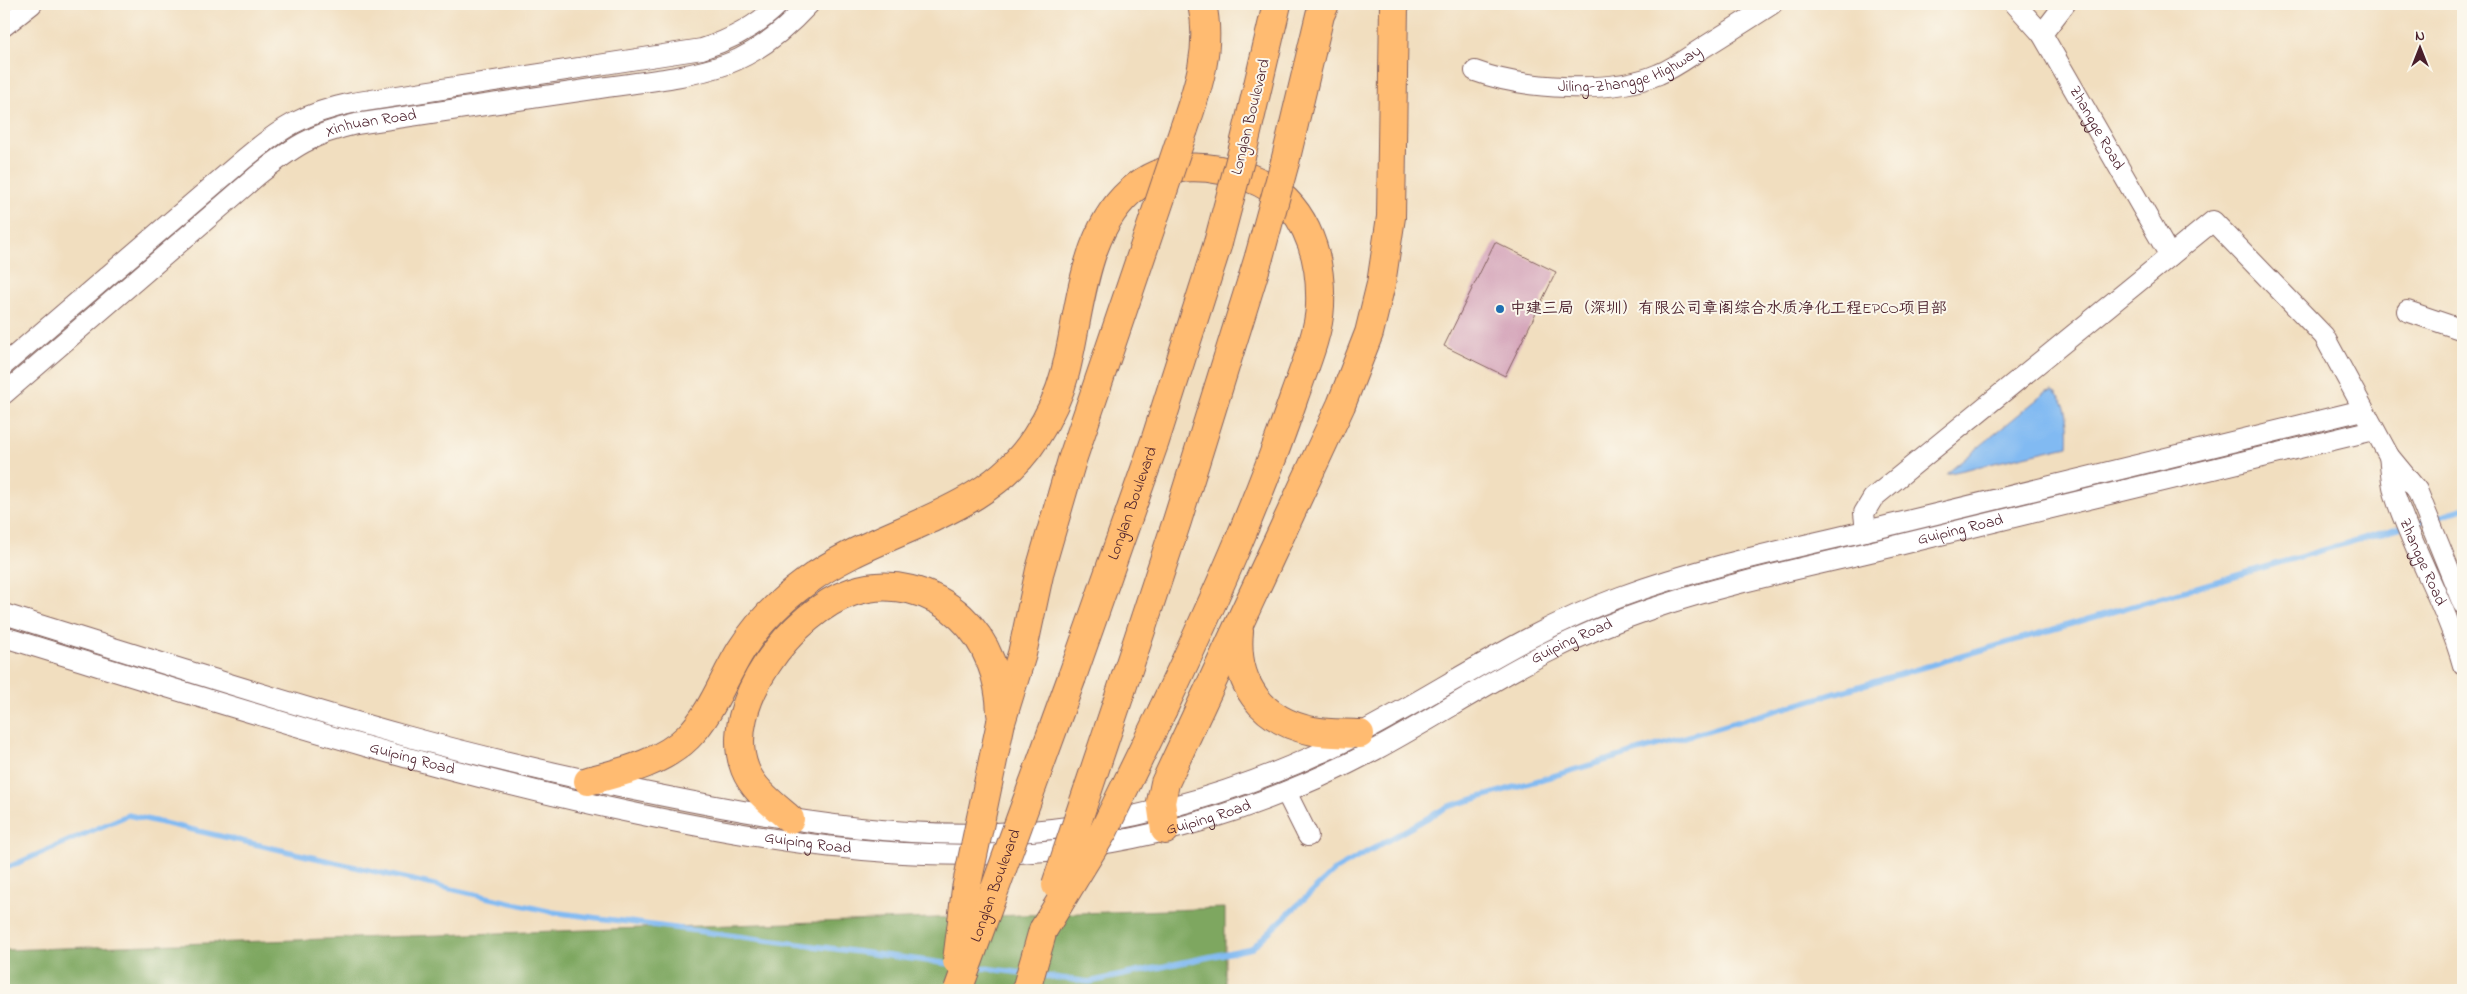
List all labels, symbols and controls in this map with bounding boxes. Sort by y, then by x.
north arrow [2394,22,2444,72]
text: N [2415,26,2425,47]
street label: Jiling-Zhangge Highway [1557,39,1707,99]
street label: Longlan Boulevard [1225,56,1277,178]
street label: Zhangge Road [2062,82,2130,175]
street label: Xinhuan Road [322,103,418,144]
place label: 中建三局（深圳）有限公司章阁综合水质净化工程EPCO项目部 [1510,297,1947,321]
marker: 中建三局（深圳）有限公司章阁综合水质净化工程EPCO项目部 [1494,303,1506,315]
street label: Longlan Boulevard [1102,443,1164,563]
street label: Guiping Road [1915,508,2006,552]
street label: Zhangge Road [2393,515,2452,610]
street label: Guiping Road [1527,612,1616,671]
street label: Guiping Road [367,736,457,782]
street label: Guiping Road [1164,794,1254,842]
street label: Guiping Road [763,826,853,861]
street label: Longlan Boulevard [964,826,1028,946]

